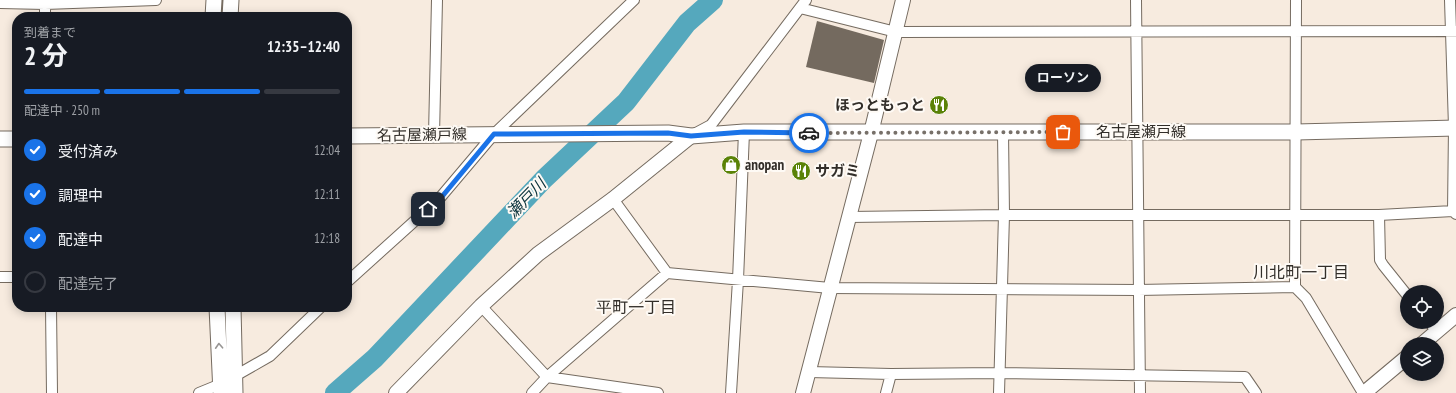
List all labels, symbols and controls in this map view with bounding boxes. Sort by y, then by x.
text: 到着まで [24,24,76,41]
text: 12:35–12:40 [267,37,340,56]
text: 2 分 [24,39,68,72]
callout: ローソン [1025,64,1101,92]
text: ローソン [1037,69,1089,86]
restaurant icon: ほっともっと [928,94,950,116]
place label: ほっともっと [835,95,925,114]
text: 配達中 · 250 m [24,102,100,119]
courier [789,113,829,153]
pin [1046,115,1080,149]
icon: bag [1052,121,1074,143]
icon: car [798,122,820,144]
street label: 名古屋瀬戸線 [1096,122,1186,141]
street label: 名古屋瀬戸線 [377,124,467,145]
icon: check [24,139,46,161]
text: 受付済み [58,142,118,161]
text: 12:04 [314,142,340,159]
shop icon: anopan [720,154,742,176]
place label: anopan [745,155,785,174]
restaurant icon: サガミ [790,160,812,182]
place label: サガミ [815,161,860,180]
water label: 瀬戸川 [502,172,551,222]
icon: check [24,183,46,205]
text: 調理中 [58,186,103,205]
text: 12:11 [314,186,340,203]
pin [411,192,445,226]
icon: home [417,198,439,220]
icon: check [24,227,46,249]
text: 配達中 [58,230,103,249]
text: 12:18 [314,230,340,247]
district label: 川北町一丁目 [1253,262,1349,282]
text: 配達完了 [58,274,118,293]
map controls [1400,285,1444,381]
button: locate [1400,285,1444,329]
district label: 平町一丁目 [596,297,676,317]
button: layers [1400,337,1444,381]
one-way arrow [215,343,223,349]

